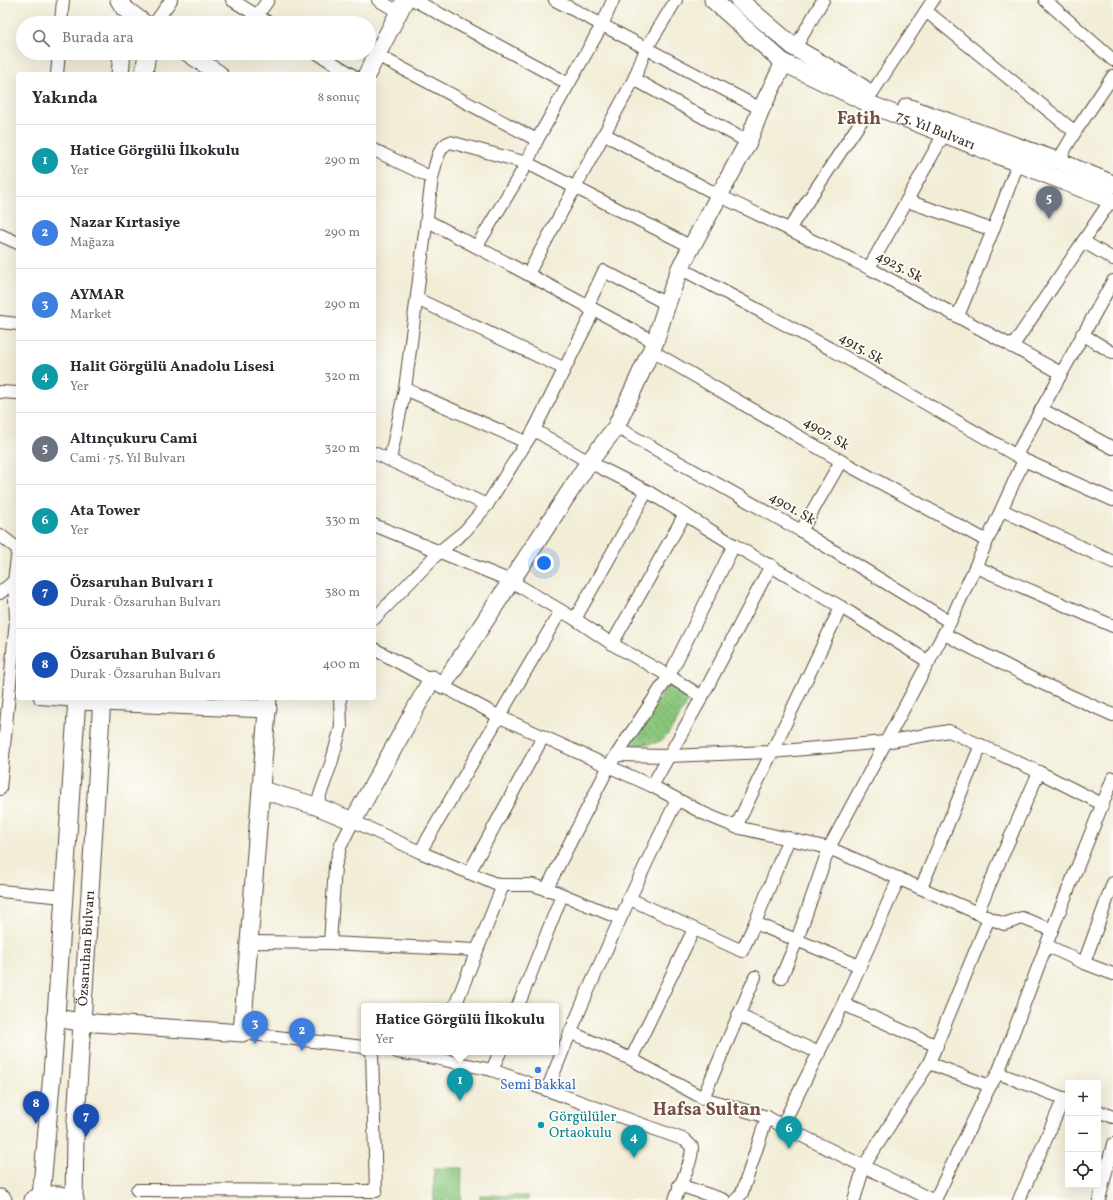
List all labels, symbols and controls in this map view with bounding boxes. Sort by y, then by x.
search box [16,16,376,60]
icon: search [30,27,52,49]
text: Burada ara [62,28,134,49]
text: Yakında [32,87,98,110]
text: 8 sonuç [317,89,360,107]
street label: 75. Yıl Bulvarı [893,106,978,155]
district label: Fatih [837,107,881,132]
text: Hatice Görgülü İlkokulu [70,141,240,162]
text: 1 [42,152,48,170]
text: 290 m [324,152,360,170]
text: Yer [70,162,89,180]
pin: 5 [1036,186,1062,219]
text: Nazar Kırtasiye [70,213,180,234]
text: 2 [42,224,48,242]
text: 290 m [324,224,360,242]
text: Mağaza [70,234,115,252]
street label: 4925. Sk [872,247,926,288]
text: AYMAR [70,285,125,306]
text: 3 [42,296,48,314]
text: 290 m [324,296,360,314]
text: Market [70,306,112,324]
street label: 4915. Sk [835,329,887,370]
text: Halit Görgülü Anadolu Lisesi [70,357,274,378]
text: 4 [41,368,49,386]
text: 320 m [325,368,360,386]
text: Yer [70,378,89,396]
street label: 4907. Sk [799,413,853,455]
text: Altınçukuru Cami [70,429,198,450]
text: 5 [42,440,48,458]
text: 320 m [325,440,360,458]
text: Cami · 75. Yıl Bulvarı [70,450,186,468]
street label: 4901. Sk [765,488,819,530]
text: Ata Tower [70,501,140,522]
text: 6 [41,512,49,530]
text: 330 m [325,512,360,530]
text: Yer [70,522,89,540]
your location [534,553,554,573]
text: Özsaruhan Bulvarı 1 [70,573,213,594]
text: 7 [42,584,48,602]
text: 380 m [325,584,360,602]
text: Durak · Özsaruhan Bulvarı [70,594,221,612]
text: Özsaruhan Bulvarı 6 [70,645,215,666]
text: 8 [41,656,49,674]
text: 400 m [323,656,360,674]
text: Durak · Özsaruhan Bulvarı [70,666,221,684]
street label: Özsaruhan Bulvarı [74,890,100,1007]
popup [361,1003,559,1055]
text: Hatice Görgülü İlkokulu [375,1010,545,1031]
pin: 3 [242,1011,268,1044]
pin: 2 [289,1018,315,1051]
text: Yer [375,1031,394,1049]
marker: Semi Bakkal [533,1065,543,1075]
pin: 1 [447,1068,473,1101]
place label: Semi Bakkal [500,1076,576,1095]
map controls [1065,1080,1101,1188]
button: + [1065,1080,1101,1116]
pin: 8 [23,1091,49,1124]
district label: Hafsa Sultan [653,1098,761,1123]
pin: 7 [73,1104,99,1137]
place label: Görgülüler Ortaokulu [549,1108,617,1143]
pin: 6 [776,1116,802,1149]
button: − [1065,1116,1101,1152]
marker: Görgülüler Ortaokulu [536,1120,546,1130]
pin: 4 [621,1125,647,1158]
button: locate [1065,1152,1101,1188]

